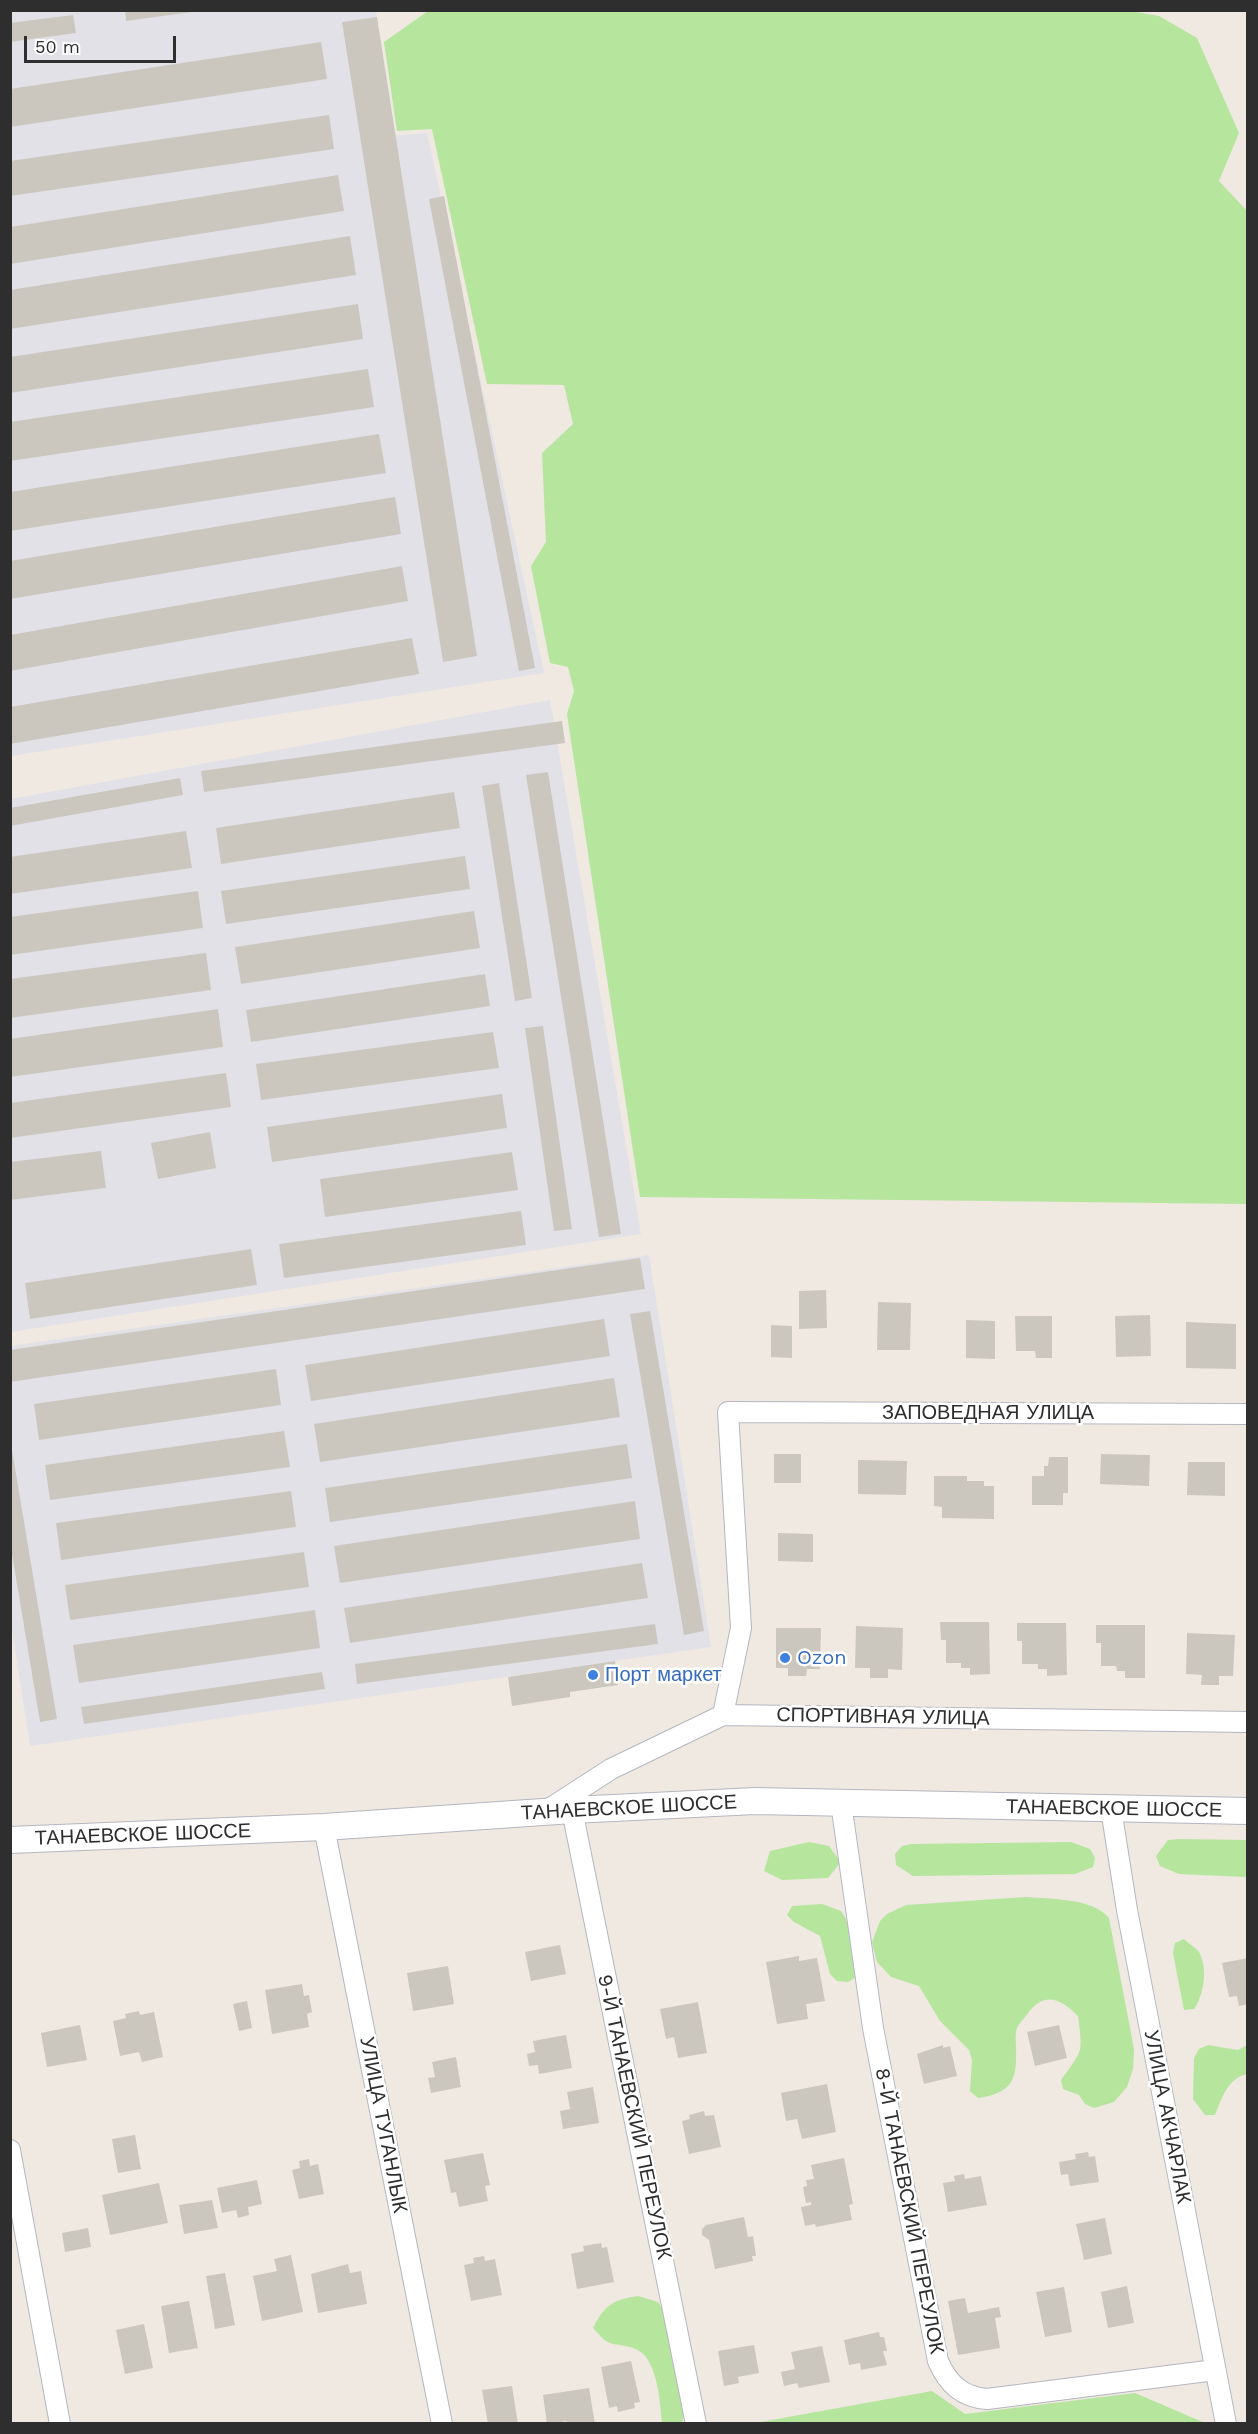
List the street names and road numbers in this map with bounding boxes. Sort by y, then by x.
street label: ЗАПОВЕДНАЯ УЛИЦА [882,1401,1094,1425]
street label: СПОРТИВНАЯ УЛИЦА [776,1703,990,1731]
street label: ТАНАЕВСКОЕ ШОССЕ [520,1790,738,1826]
street label: ТАНАЕВСКОЕ ШОССЕ [1006,1795,1222,1823]
street label: ТАНАЕВСКОЕ ШОССЕ [34,1819,252,1851]
street label: 9-Й ТАНАЕВСКИЙ ПЕРЕУЛОК [592,1972,676,2262]
street label: УЛИЦА АКЧАРЛАК [1138,2028,1196,2206]
street label: УЛИЦА ТУГАНЛЫК [354,2035,412,2215]
street label: 8-Й ТАНАЕВСКИЙ ПЕРЕУЛОК [869,2066,949,2356]

